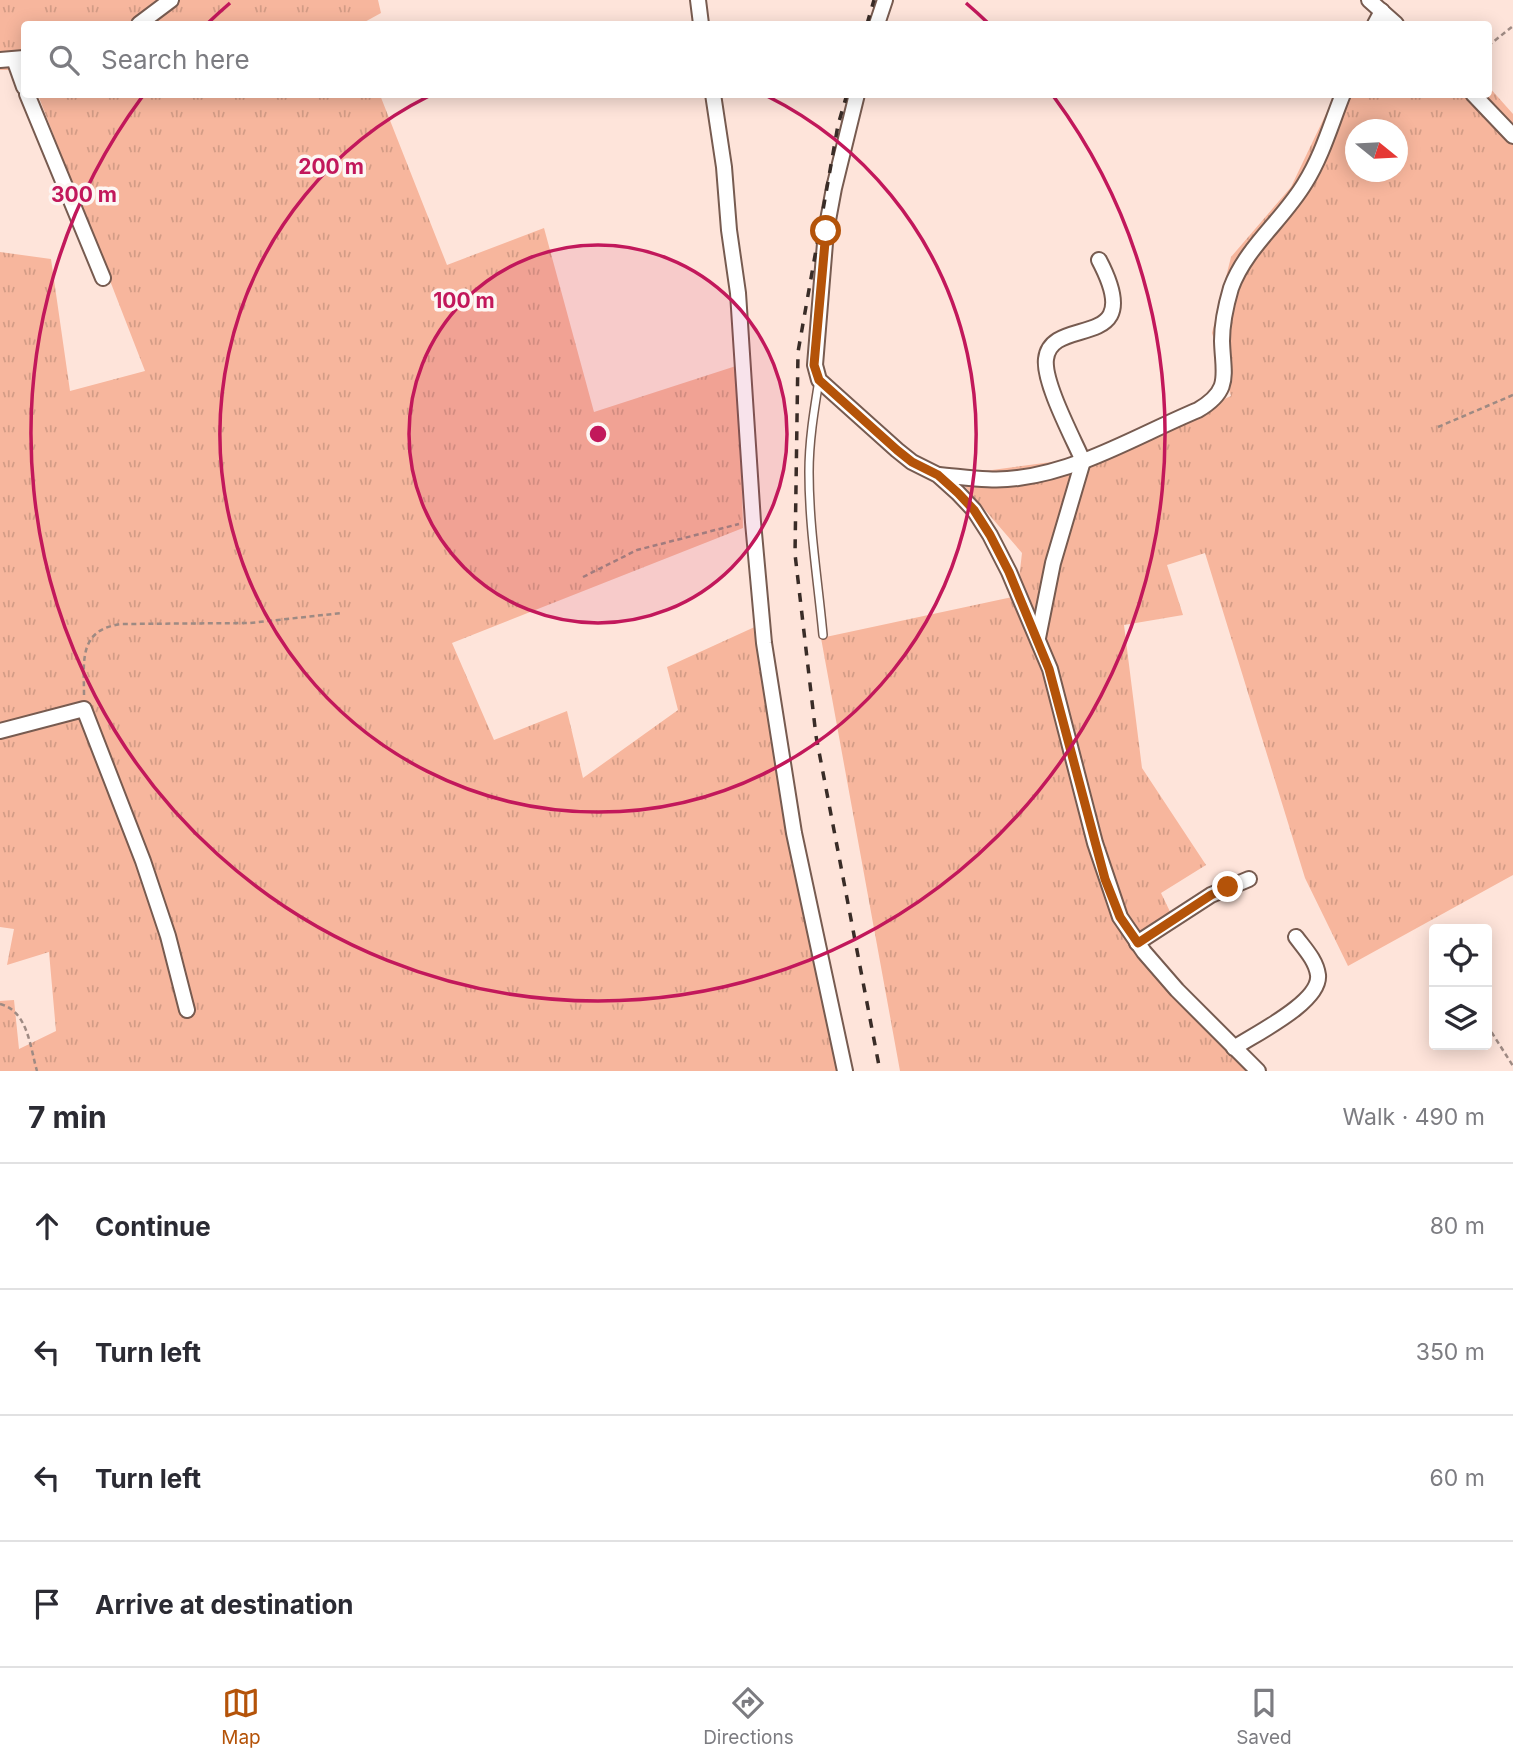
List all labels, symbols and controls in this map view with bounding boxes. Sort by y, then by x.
search box [21,21,1492,98]
icon: search [45,41,83,79]
text: Search here [101,44,250,75]
north arrow [1345,119,1408,182]
text: 200 m [298,154,364,179]
text: 300 m [51,182,117,207]
route start [810,215,841,246]
text: 100 m [433,288,495,313]
centre of rings [586,422,610,446]
route end [1212,871,1243,902]
map controls [1429,924,1492,1050]
button: locate [1429,924,1492,987]
button: layers [1429,987,1492,1050]
text: 7 min [28,1099,107,1135]
text: Walk · 490 m [1343,1103,1485,1131]
icon: ahead [28,1207,66,1245]
text: Continue [95,1211,211,1242]
text: 80 m [1430,1212,1485,1240]
icon: left [28,1333,66,1371]
text: Turn left [95,1337,201,1368]
text: 350 m [1416,1338,1485,1366]
icon: left [28,1459,66,1497]
text: Turn left [95,1463,201,1494]
text: 60 m [1430,1464,1485,1492]
icon: arrive [28,1585,66,1623]
text: Arrive at destination [95,1589,354,1620]
tab: Map [221,1684,261,1749]
tab: Directions [703,1684,794,1749]
tab: Saved [1236,1684,1292,1749]

